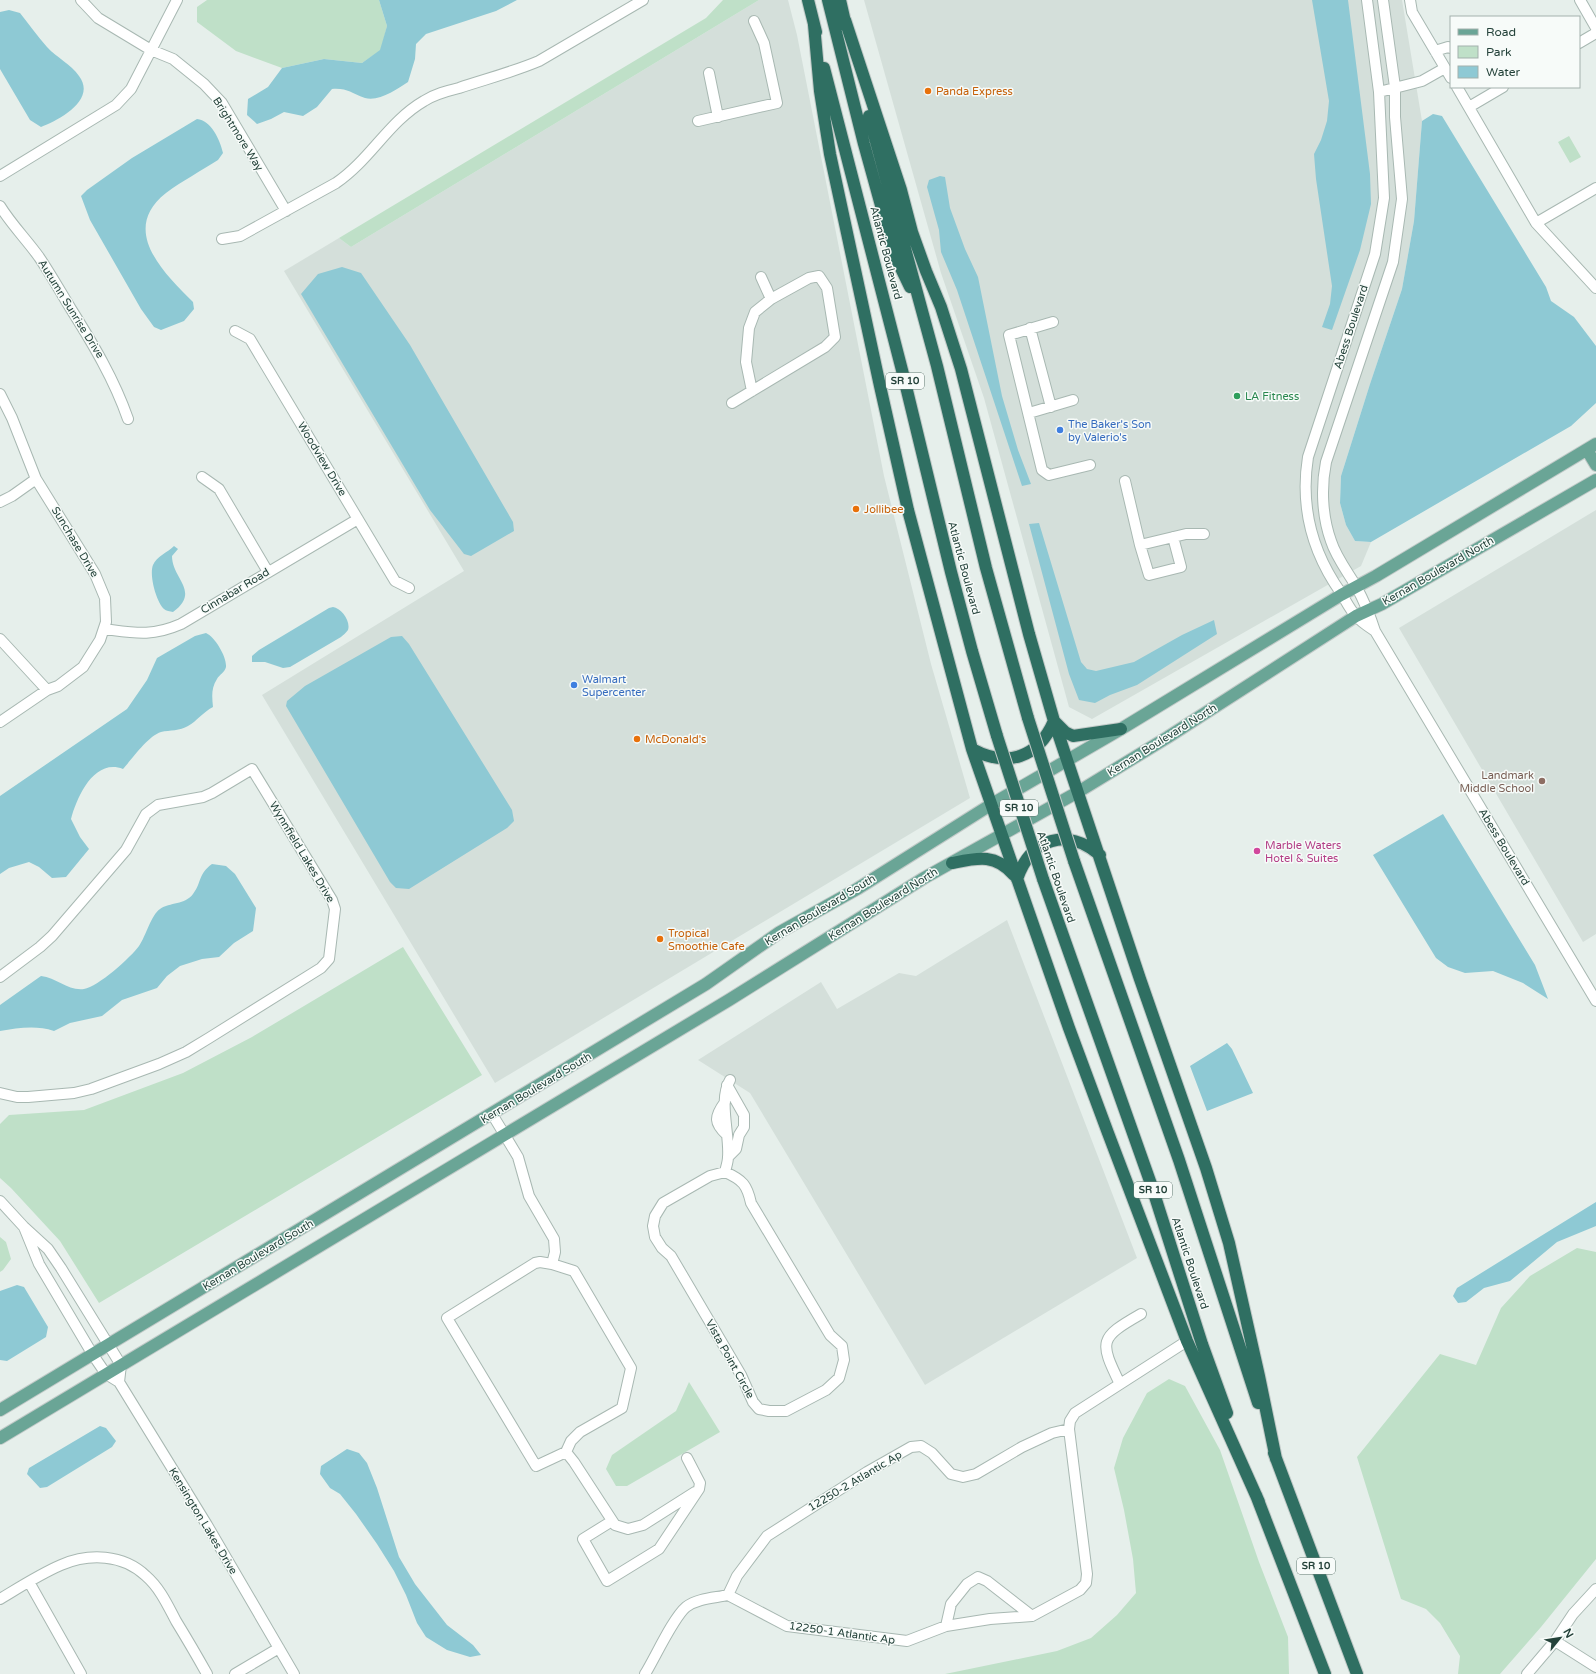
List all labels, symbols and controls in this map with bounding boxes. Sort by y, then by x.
legend [1450,16,1580,88]
text: Road [1486,25,1516,39]
text: Park [1486,45,1512,59]
text: Water [1486,65,1521,79]
place label: Panda Express [936,85,1013,98]
marker: Panda Express [923,86,933,96]
street label: Brightmore Way [210,95,266,173]
street label: Atlantic Boulevard [867,205,905,301]
street label: Autumn Sunrise Drive [35,257,107,361]
street label: Abess Boulevard [1331,283,1371,371]
road number: SR 10 [886,373,924,389]
place label: LA Fitness [1245,390,1299,403]
marker: LA Fitness [1232,391,1242,401]
place label: The Baker's Son by Valerio's [1068,418,1151,444]
street label: Woodview Drive [295,419,349,499]
marker: The Baker's Son by Valerio's [1055,425,1065,435]
place label: Jollibee [864,503,903,516]
street label: Sunchase Drive [49,504,101,580]
marker: Jollibee [851,504,861,514]
street label: Atlantic Boulevard [945,520,983,616]
street label: Kernan Boulevard North [1380,534,1496,608]
street label: Cinnabar Road [198,565,272,617]
place label: Walmart Supercenter [582,673,647,699]
marker: Walmart Supercenter [569,680,579,690]
street label: Kernan Boulevard North [1105,701,1219,779]
place label: McDonald's [645,733,706,746]
marker: McDonald's [632,734,642,744]
place label: Landmark Middle School [1460,769,1534,795]
marker: Landmark Middle School [1537,776,1547,786]
street label: Wynnfield Lakes Drive [267,799,337,905]
road number: SR 10 [1000,800,1038,816]
street label: Abess Boulevard [1476,806,1532,888]
street label: Atlantic Boulevard [1034,829,1078,925]
place label: Marble Waters Hotel & Suites [1265,839,1341,865]
marker: Marble Waters Hotel & Suites [1252,846,1262,856]
street label: Kernan Boulevard North [826,865,940,943]
street label: Kernan Boulevard South [762,872,878,948]
place label: Tropical Smoothie Cafe [668,927,745,953]
marker: Tropical Smoothie Cafe [655,934,665,944]
street label: Kernan Boulevard South [478,1050,594,1126]
road number: SR 10 [1134,1182,1172,1198]
street label: Atlantic Boulevard [1169,1215,1211,1311]
street label: Kernan Boulevard South [200,1217,316,1293]
street label: Vista Point Circle [703,1317,757,1401]
street label: 12250-2 Atlantic Ap [806,1448,904,1514]
street label: Kensington Lakes Drive [166,1465,240,1577]
road number: SR 10 [1297,1558,1335,1574]
north arrow [1540,1618,1580,1658]
street label: 12250-1 Atlantic Ap [788,1619,896,1647]
text: N [1560,1626,1576,1640]

